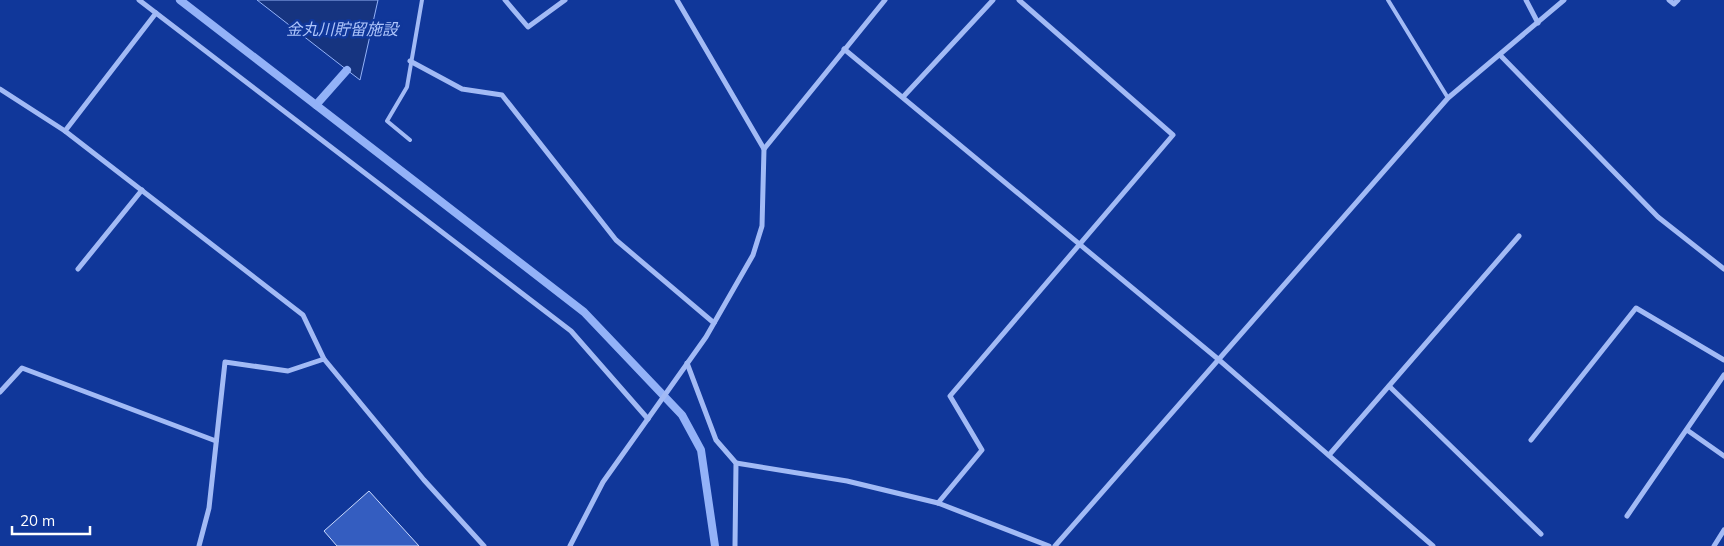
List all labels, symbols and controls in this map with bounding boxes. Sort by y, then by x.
water label: 金丸川貯留施設 [286,19,400,39]
scale bar [12,504,90,536]
text: 20 m [20,511,55,530]

